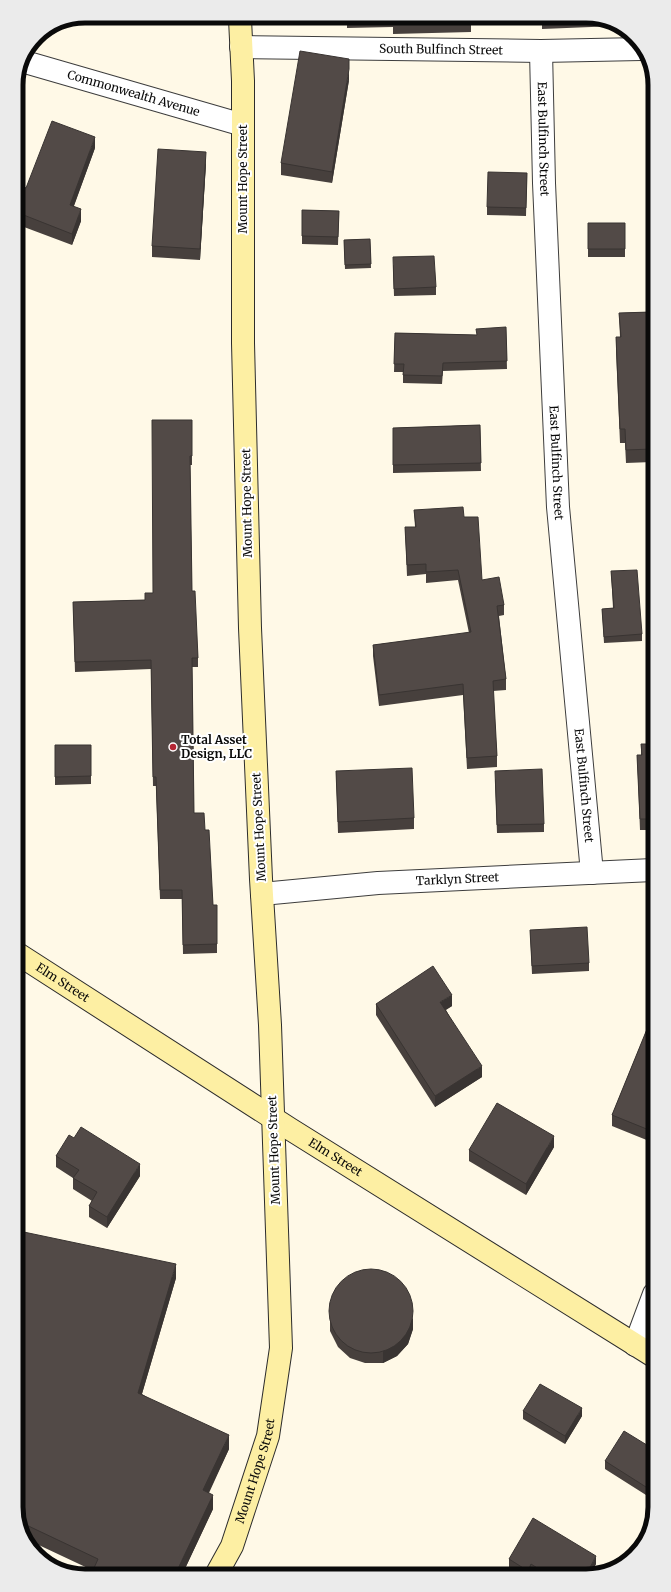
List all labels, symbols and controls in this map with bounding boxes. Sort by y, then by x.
street label: South Bulfinch Street [379,41,503,57]
street label: Commonwealth Avenue [66,67,202,119]
street label: East Bulfinch Street [535,81,553,197]
street label: Mount Hope Street [235,124,250,234]
street label: East Bulfinch Street [547,405,567,521]
street label: Mount Hope Street [238,448,255,558]
street label: East Bulfinch Street [572,728,597,844]
place label: Total Asset Design, LLC [181,732,252,761]
marker: Total Asset Design, LLC [168,742,178,752]
street label: Mount Hope Street [248,772,269,882]
street label: Tarklyn Street [416,869,500,888]
street label: Elm Street [33,960,93,1005]
street label: Mount Hope Street [264,1095,283,1205]
street label: Elm Street [306,1135,366,1180]
street label: Mount Hope Street [232,1417,278,1525]

